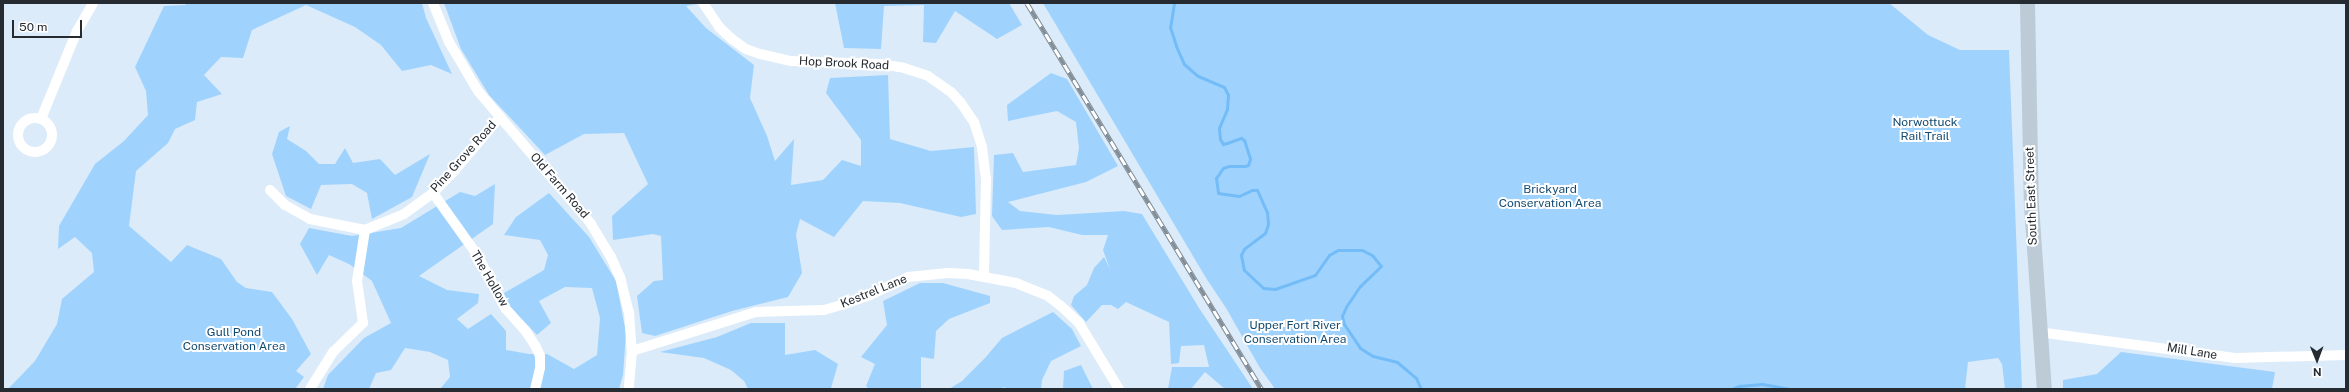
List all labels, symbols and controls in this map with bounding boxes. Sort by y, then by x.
scale bar [14,12,84,38]
text: 50 m [19,20,47,34]
street label: Hop Brook Road [799,54,889,74]
park label: Norwottuck Rail Trail [1892,116,1958,144]
street label: Pine Grove Road [428,118,500,196]
street label: South East Street [2023,146,2041,246]
street label: Old Farm Road [527,150,591,222]
park label: Brickyard Conservation Area [1499,183,1601,211]
street label: The Hollow [467,248,511,310]
street label: Kestrel Lane [839,272,909,312]
park label: Upper Fort River Conservation Area [1244,319,1346,347]
park label: Gull Pond Conservation Area [183,326,285,354]
north arrow [2297,340,2337,380]
street label: Mill Lane [2166,341,2218,363]
text: N [2313,366,2322,378]

